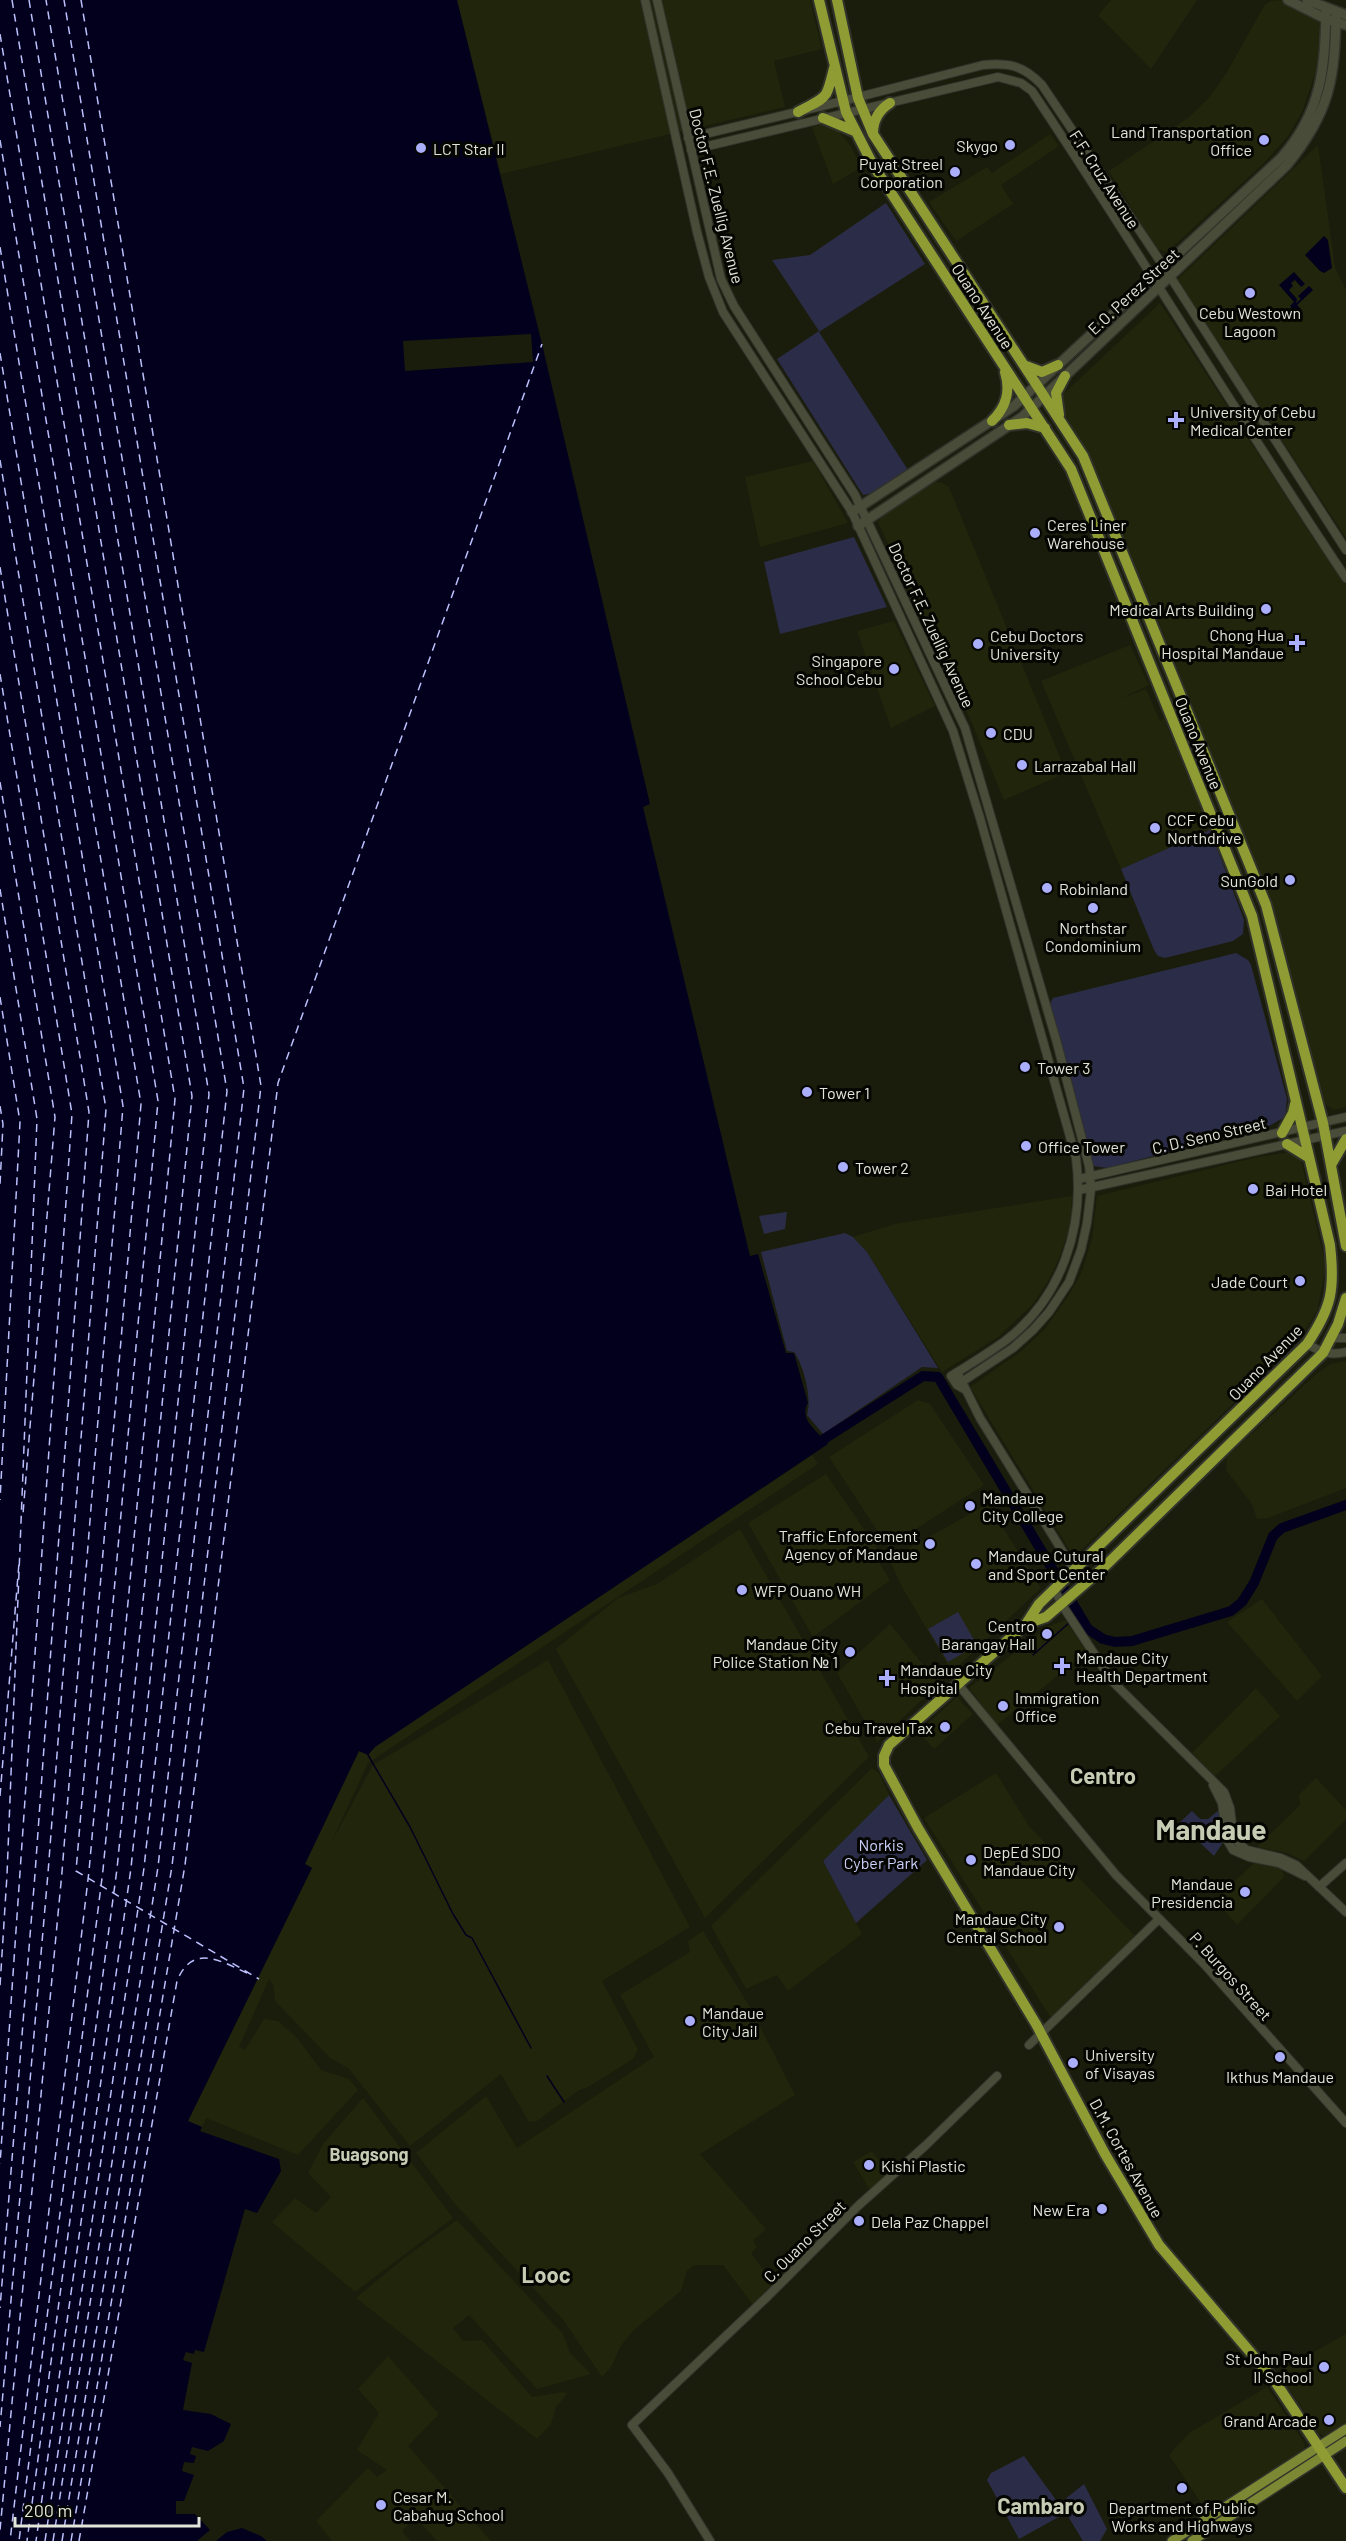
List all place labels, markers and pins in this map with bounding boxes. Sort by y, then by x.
place label: Land Transportation Office [1111,122,1252,159]
marker: Land Transportation Office [1257,133,1271,147]
place label: Skygo [956,136,998,155]
marker: Skygo [1003,138,1017,152]
place label: LCT Star II [433,139,505,158]
marker: LCT Star II [414,141,428,155]
place label: Puyat Streel Corporation [859,154,943,191]
marker: Puyat Streel Corporation [948,165,962,179]
marker: Cebu Westown Lagoon [1243,286,1257,300]
place label: Cebu Westown Lagoon [1199,303,1301,340]
place label: University of Cebu Medical Center [1190,402,1316,439]
marker: University of Cebu Medical Center [1167,411,1185,429]
place label: Ceres Liner Warehouse [1047,515,1126,552]
marker: Ceres Liner Warehouse [1028,526,1042,540]
place label: Medical Arts Building [1109,600,1254,619]
marker: Medical Arts Building [1259,602,1273,616]
place label: Chong Hua Hospital Mandaue [1161,625,1284,662]
place label: Cebu Doctors University [990,626,1083,663]
marker: Chong Hua Hospital Mandaue [1288,634,1306,652]
marker: Cebu Doctors University [971,637,985,651]
place label: Singapore School Cebu [796,651,882,688]
marker: Singapore School Cebu [887,662,901,676]
place label: CDU [1003,724,1033,743]
marker: CDU [984,726,998,740]
place label: Larrazabal Hall [1034,756,1136,775]
marker: Larrazabal Hall [1015,758,1029,772]
place label: CCF Cebu Northdrive [1167,810,1241,847]
marker: CCF Cebu Northdrive [1148,821,1162,835]
place label: SunGold [1221,871,1278,890]
marker: SunGold [1283,873,1297,887]
place label: Robinland [1059,879,1128,898]
marker: Robinland [1040,881,1054,895]
marker: Northstar Condominium [1086,901,1100,915]
place label: Northstar Condominium [1045,918,1141,955]
place label: Tower 3 [1037,1058,1090,1077]
marker: Tower 3 [1018,1060,1032,1074]
place label: Tower 1 [819,1083,870,1102]
marker: Tower 1 [800,1085,814,1099]
place label: Office Tower [1038,1137,1125,1156]
marker: Office Tower [1019,1139,1033,1153]
place label: Tower 2 [855,1158,909,1177]
marker: Tower 2 [836,1160,850,1174]
place label: Bai Hotel [1265,1180,1327,1199]
marker: Bai Hotel [1246,1182,1260,1196]
place label: Jade Court [1211,1272,1288,1291]
marker: Jade Court [1293,1274,1307,1288]
place label: Mandaue City College [982,1488,1064,1525]
marker: Mandaue City College [963,1499,977,1513]
place label: Traffic Enforcement Agency of Mandaue [779,1526,918,1563]
marker: Traffic Enforcement Agency of Mandaue [923,1537,937,1551]
place label: Mandaue Cutural and Sport Center [988,1546,1105,1583]
marker: Mandaue Cutural and Sport Center [969,1557,983,1571]
place label: WFP Ouano WH [754,1581,861,1600]
marker: WFP Ouano WH [735,1583,749,1597]
place label: Centro Barangay Hall [941,1616,1035,1653]
marker: Centro Barangay Hall [1040,1627,1054,1641]
place label: Mandaue City Police Station № 1 [713,1634,839,1671]
marker: Mandaue City Police Station № 1 [843,1645,857,1659]
place label: Mandaue City Health Department [1076,1648,1208,1685]
marker: Mandaue City Health Department [1053,1657,1071,1675]
place label: Mandaue City Hospital [900,1660,993,1697]
marker: Mandaue City Hospital [878,1669,896,1687]
place label: Immigration Office [1015,1688,1099,1725]
marker: Immigration Office [996,1699,1010,1713]
place label: Cebu Travel Tax [825,1718,933,1737]
marker: Cebu Travel Tax [938,1720,952,1734]
place label: DepEd SDO Mandaue City [983,1842,1076,1879]
marker: DepEd SDO Mandaue City [964,1853,978,1867]
place label: Mandaue Presidencia [1151,1874,1233,1911]
marker: Mandaue Presidencia [1238,1885,1252,1899]
place label: Mandaue City Central School [946,1909,1048,1946]
marker: Mandaue City Central School [1052,1920,1066,1934]
place label: Mandaue City Jail [702,2003,764,2040]
marker: Mandaue City Jail [683,2014,697,2028]
place label: University of Visayas [1085,2045,1155,2082]
marker: Ikthus Mandaue [1273,2050,1287,2064]
marker: University of Visayas [1066,2056,1080,2070]
place label: Ikthus Mandaue [1226,2067,1334,2086]
place label: Kishi Plastic [881,2156,966,2175]
marker: Kishi Plastic [862,2158,876,2172]
place label: New Era [1032,2200,1090,2219]
marker: New Era [1095,2202,1109,2216]
place label: Dela Paz Chappel [871,2212,989,2231]
marker: Dela Paz Chappel [852,2214,866,2228]
place label: St John Paul II School [1225,2349,1312,2386]
marker: St John Paul II School [1317,2360,1331,2374]
place label: Grand Arcade [1224,2411,1317,2430]
marker: Grand Arcade [1322,2413,1336,2427]
marker: Department of Public Works and Highways [1175,2481,1189,2495]
place label: Cesar M. Cabahug School [393,2487,504,2524]
marker: Cesar M. Cabahug School [374,2498,388,2512]
place label: Department of Public Works and Highways [1109,2498,1255,2535]

